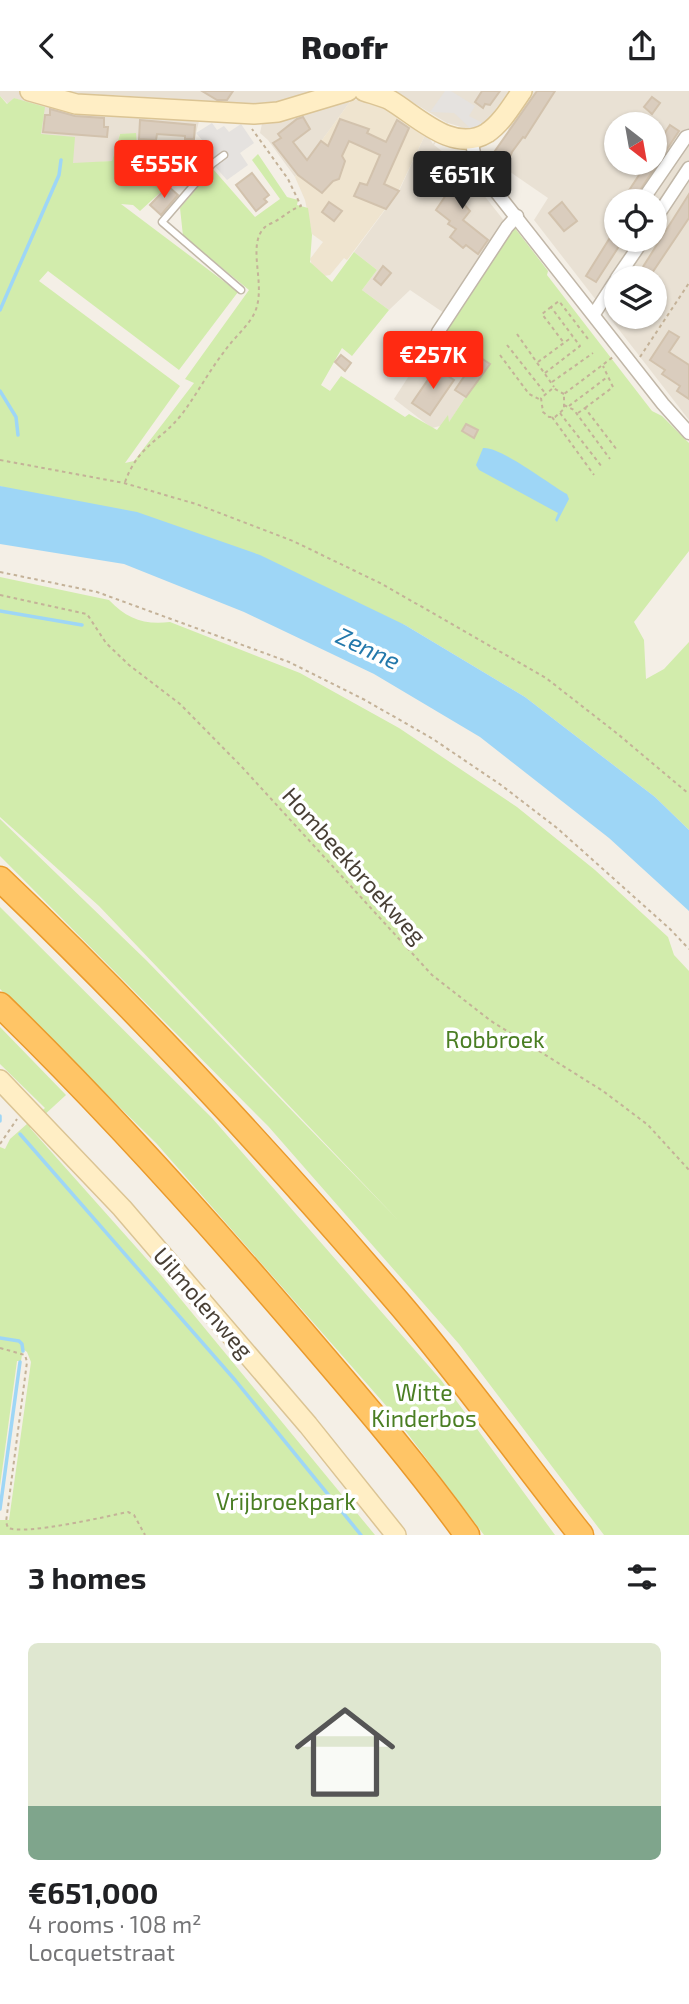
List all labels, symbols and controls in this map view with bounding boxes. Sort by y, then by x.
icon: back [28,27,66,65]
text: Roofr [301,27,388,65]
icon: share [623,27,661,65]
north arrow [604,112,667,175]
map controls [604,112,667,329]
pin: €555K [115,141,213,200]
text: €555K [130,149,198,177]
pin: €651K [413,151,511,211]
text: €651K [429,160,495,188]
button: locate [604,189,667,252]
button: layers [604,266,667,329]
pin: €257K [384,331,482,391]
text: €257K [399,340,467,368]
water label: Zenne [332,620,405,675]
street label: Hombeekbroekweg [277,781,433,950]
park label: Robbroek [445,1025,545,1053]
street label: Uilmolenweg [148,1241,260,1364]
park label: Witte Kinderbos [371,1378,477,1432]
park label: Vrijbroekpark [216,1487,356,1515]
icon: filters [623,1558,661,1596]
text: 3 homes [28,1559,147,1595]
icon: home [282,1689,408,1815]
text: €651,000 [28,1874,159,1910]
text: 4 rooms · 108 m² [28,1910,202,1938]
text: Locquetstraat [28,1938,175,1966]

